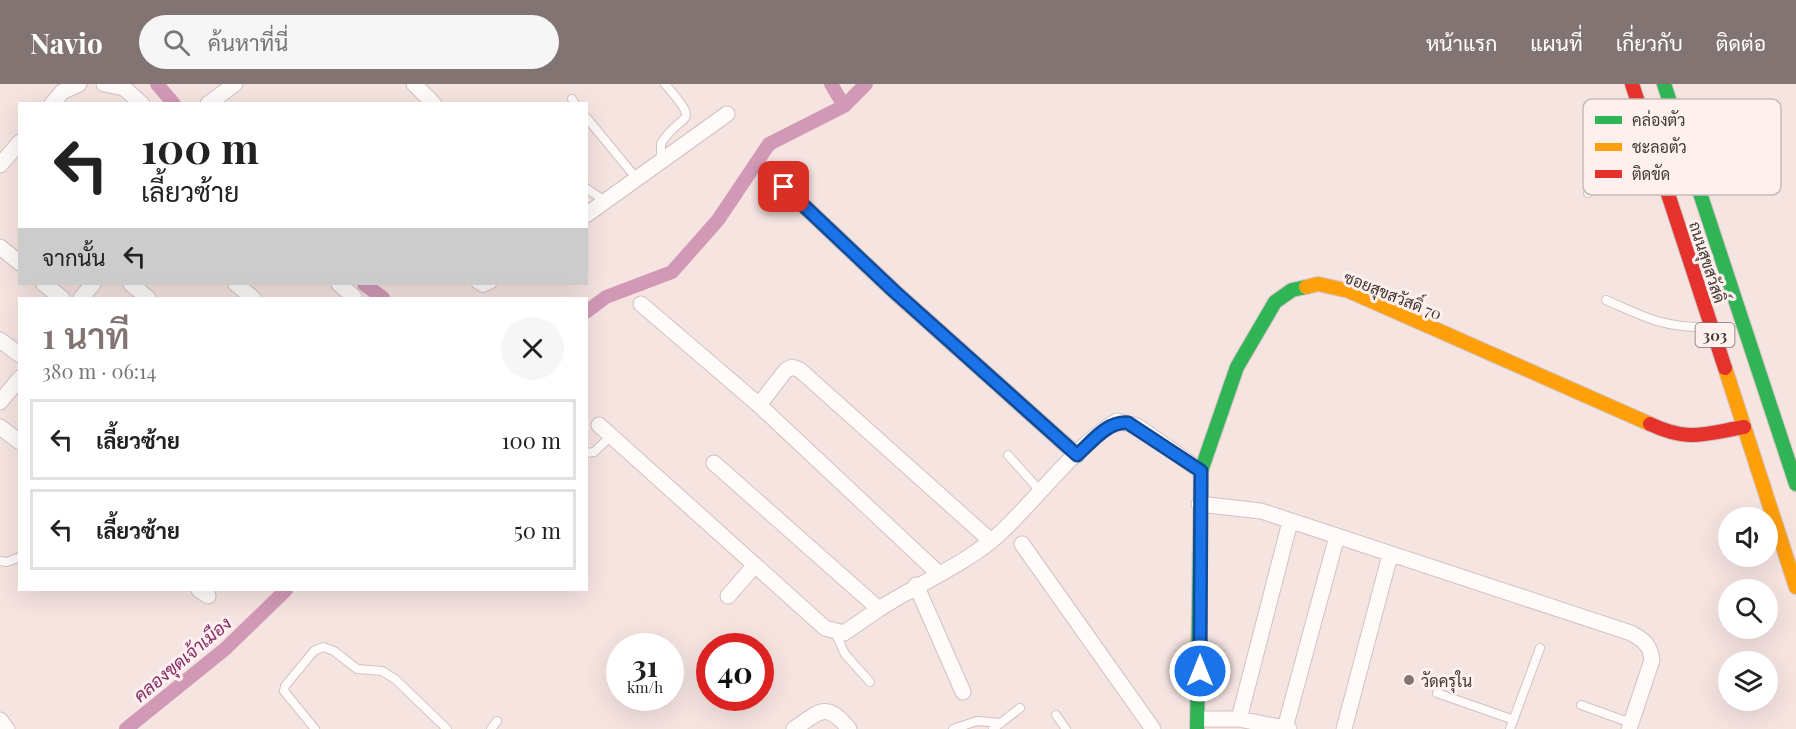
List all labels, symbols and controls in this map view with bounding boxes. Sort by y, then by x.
search box [139,15,559,69]
text: Navio [30,24,103,61]
icon: search [160,26,193,59]
text: ค้นหาที่นี่ [208,27,288,57]
text: หน้าแรก [1426,28,1497,56]
text: แผนที่ [1530,28,1583,56]
text: เกี่ยวกับ [1616,28,1683,56]
text: ติดต่อ [1716,28,1766,56]
legend [1583,99,1781,195]
text: คล่องตัว [1632,109,1686,130]
text: 100 m [141,119,259,175]
icon: left [42,126,120,204]
text: ชะลอตัว [1632,136,1687,157]
pin [758,161,809,212]
text: ติดขัด [1632,163,1670,184]
icon: arrive [767,170,800,203]
text: เลี้ยวซ้าย [141,173,239,209]
street label: ถนนสุขสวัสดิ์ [1683,217,1734,306]
icon: left [118,240,151,273]
text: จากนั้น [42,242,106,272]
street label: ซอยสุขสวัสดิ์ 70 [1340,263,1446,326]
text: 1 นาที [42,310,130,358]
button: close [501,317,564,380]
road number: 303 [1696,323,1734,347]
text: 380 m · 06:14 [42,357,156,384]
icon: left [45,423,78,456]
text: เลี้ยวซ้าย [96,425,180,455]
text: 100 m [501,425,561,455]
map controls [1718,507,1778,711]
button: sound [1718,507,1778,567]
icon: left [45,513,78,546]
text: เลี้ยวซ้าย [96,515,180,545]
text: 50 m [514,515,561,545]
button: search [1718,579,1778,639]
water label: คลองขุดเจ้าเมือง [128,611,237,708]
speed limit sign: 40 [696,633,774,711]
position arrow [1168,639,1232,703]
text: 31 [632,645,658,685]
button: layers [1718,651,1778,711]
place label: วัดครุใน [1421,670,1472,693]
marker: วัดครุใน [1402,673,1416,687]
text: km/h [627,677,663,697]

